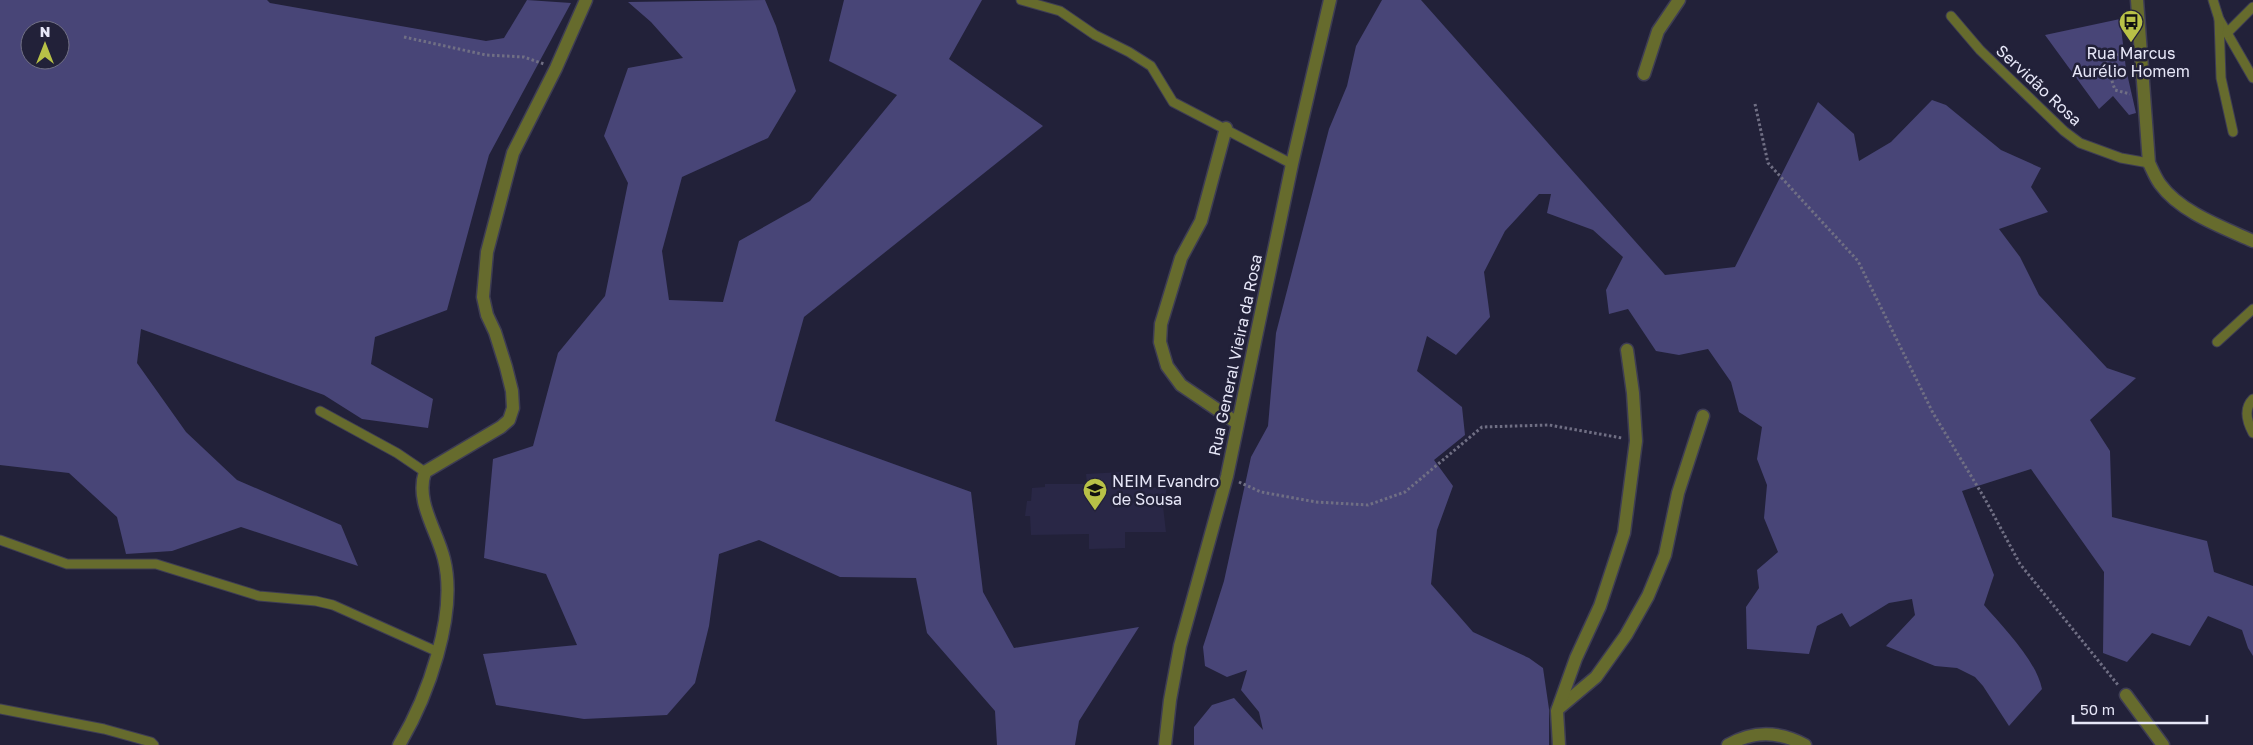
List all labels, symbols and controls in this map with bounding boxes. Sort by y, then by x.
bus stop icon: Rua Marcus Aurélio Homem [2118,9,2144,43]
north arrow [20,20,70,70]
text: N [40,23,50,40]
street label: Servidão Rosa [1992,40,2086,130]
place label: Rua Marcus Aurélio Homem [2072,43,2190,81]
street label: Rua General Vieira da Rosa [1204,252,1266,458]
place label: NEIM Evandro de Sousa [1112,471,1219,509]
school or university icon: NEIM Evandro de Sousa [1082,477,1108,511]
scale bar [2073,692,2207,724]
text: 50 m [2080,700,2115,718]

